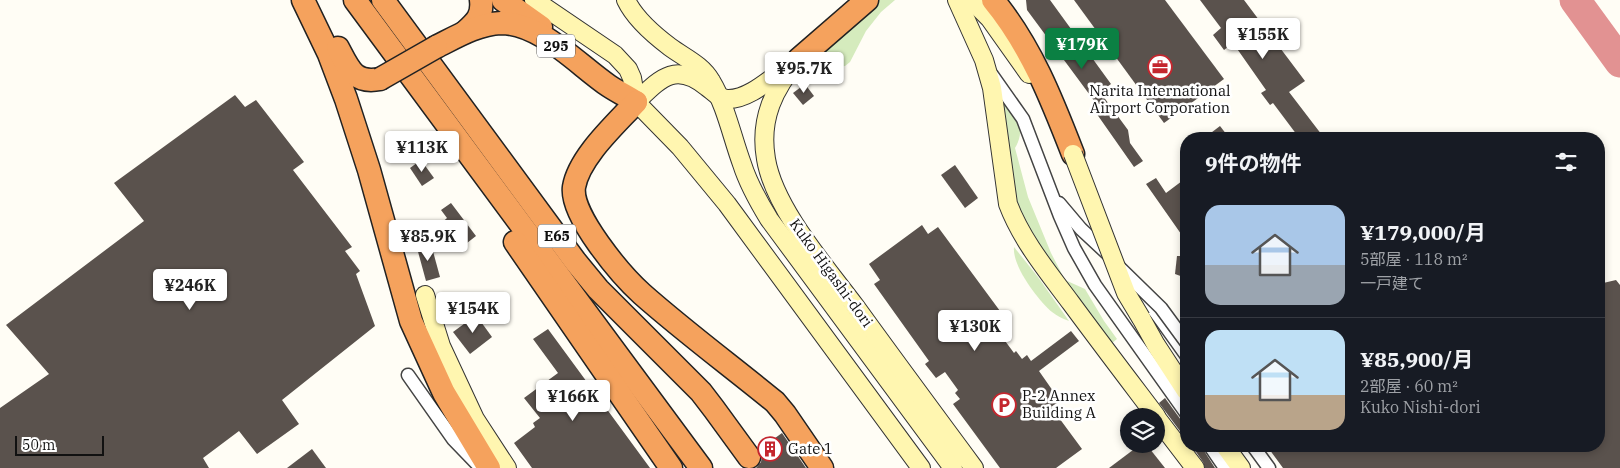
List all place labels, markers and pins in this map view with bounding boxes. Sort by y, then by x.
pin: ¥155K [1228,18,1298,60]
pin: ¥179K [1047,28,1117,70]
pin: ¥95.7K [763,52,845,94]
office icon: Narita International Airport Corporation [1147,54,1173,80]
place label: Narita International Airport Corporation [1089,81,1231,117]
pin: ¥113K [387,130,457,173]
pin: ¥85.9K [387,220,469,262]
pin: ¥246K [155,268,225,311]
pin: ¥154K [438,292,508,334]
pin: ¥130K [940,310,1010,352]
pin: ¥166K [538,380,608,422]
place label: P-2 Annex Building A [1022,386,1096,422]
parking icon: P-2 Annex Building A [991,392,1017,418]
building icon: Gate 1 [757,436,783,462]
place label: Gate 1 [788,439,833,458]

